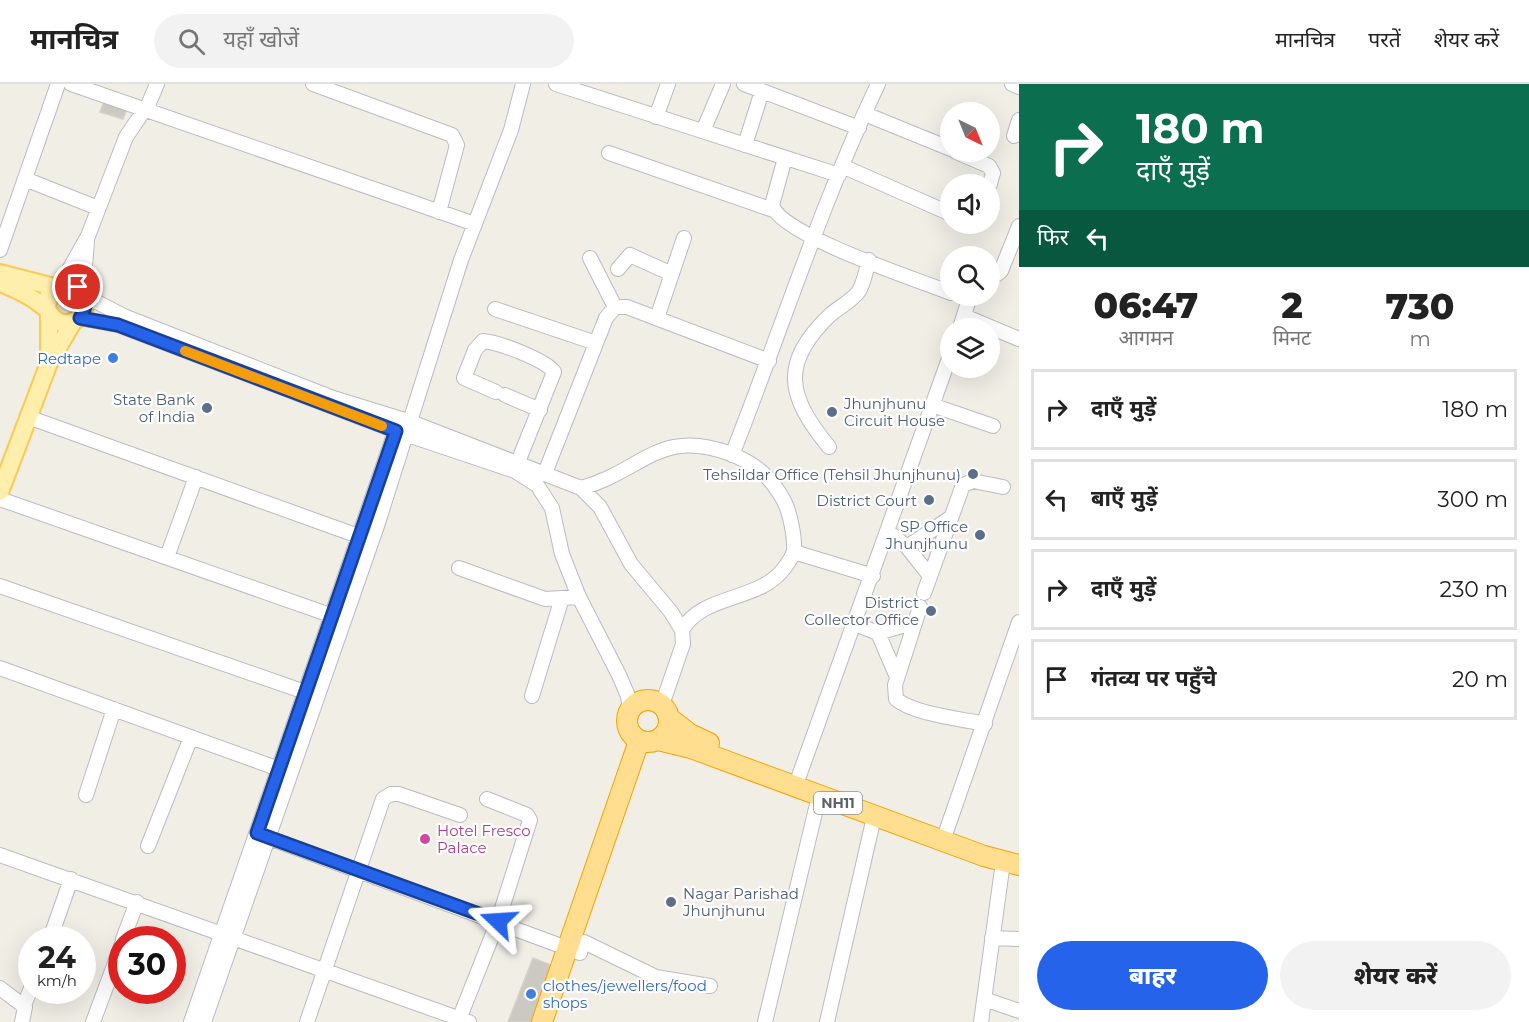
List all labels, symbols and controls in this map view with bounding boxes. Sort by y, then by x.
search box [154,14,574,68]
text: मानचित्र [30,22,118,56]
icon: search [175,25,208,58]
text: यहाँ खोजें [223,26,299,53]
text: मानचित्र [1275,27,1335,52]
text: परतें [1368,27,1401,52]
text: शेयर करें [1434,27,1499,52]
north arrow [940,102,1000,162]
map controls [940,102,1000,378]
text: 180 m [1136,102,1265,154]
icon: right [1037,108,1115,186]
text: दाएँ मुड़ें [1136,154,1210,187]
button: sound [940,174,1000,234]
icon: left [1081,222,1114,255]
text: फिर [1037,224,1069,251]
button: search [940,246,1000,306]
pin [52,261,103,312]
icon: arrive [61,270,94,303]
text: 06:47 [1093,283,1198,327]
text: 2 [1281,283,1303,327]
text: 730 [1386,284,1454,328]
button: layers [940,318,1000,378]
text: आगमन [1118,326,1173,350]
text: मिनट [1273,326,1311,350]
text: m [1409,327,1431,351]
place label: Redtape [37,349,101,368]
marker: Redtape [106,351,120,365]
place label: State Bank of India [113,390,195,426]
icon: right [1040,393,1073,426]
place label: Jhunjhunu Circuit House [843,394,945,430]
text: दाएँ मुड़ें [1091,395,1156,422]
text: 180 m [1442,396,1508,423]
marker: State Bank of India [200,401,214,415]
marker: Jhunjhunu Circuit House [825,405,839,419]
place label: Tehsildar Office (Tehsil Jhunjhunu) [703,465,961,484]
marker: Tehsildar Office (Tehsil Jhunjhunu) [966,467,980,481]
icon: left [1040,483,1073,516]
text: बाएँ मुड़ें [1091,485,1158,512]
text: 300 m [1437,486,1508,513]
place label: District Court [817,491,917,510]
marker: District Court [922,493,936,507]
place label: SP Office Jhunjhunu [885,517,968,553]
marker: SP Office Jhunjhunu [973,528,987,542]
icon: right [1040,573,1073,606]
text: दाएँ मुड़ें [1091,575,1156,602]
text: 230 m [1439,576,1508,603]
place label: District Collector Office [804,593,919,629]
marker: District Collector Office [924,604,938,618]
icon: arrive [1040,663,1073,696]
text: गंतव्य पर पहुँचे [1091,665,1217,692]
text: 20 m [1452,666,1508,693]
road number: NH11 [814,792,862,814]
place label: Hotel Fresco Palace [437,821,531,857]
marker: Hotel Fresco Palace [418,832,432,846]
place label: Nagar Parishad Jhunjhunu [682,884,799,920]
position arrow [466,889,530,953]
marker: Nagar Parishad Jhunjhunu [664,895,678,909]
speed limit sign: 30 [108,926,186,1004]
text: 24 [38,939,76,976]
button: बाहर [1037,941,1268,1010]
button: शेयर करें [1280,941,1511,1010]
text: km/h [37,971,77,990]
place label: clothes/jewellers/food shops [543,976,707,1012]
marker: clothes/jewellers/food shops [524,987,538,1001]

